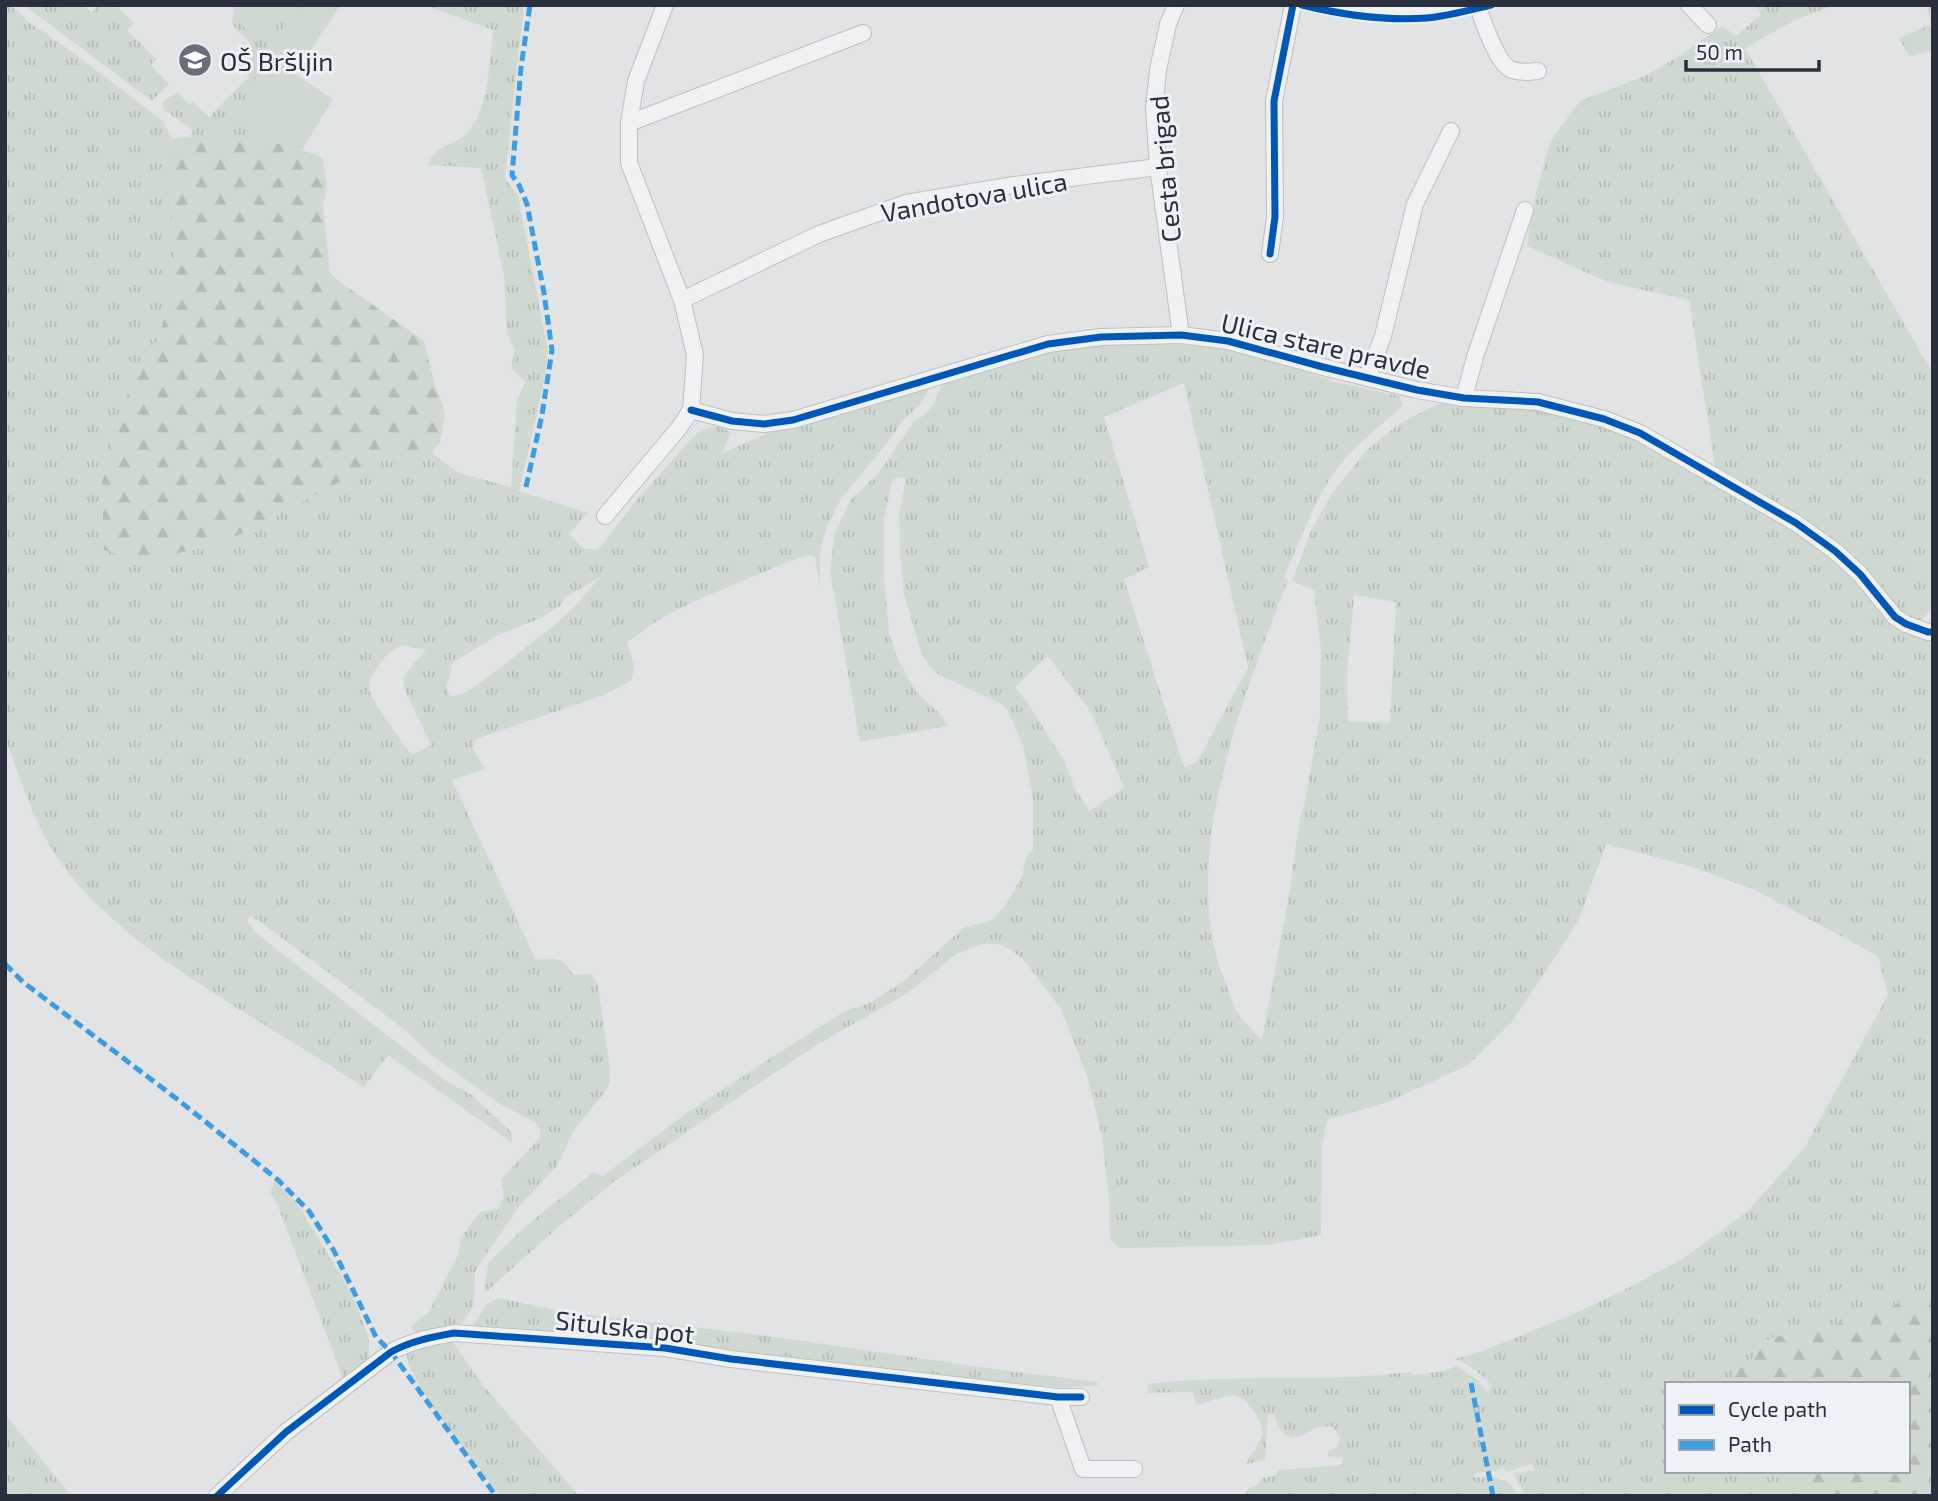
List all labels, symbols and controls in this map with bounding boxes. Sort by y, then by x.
scale bar [1686,28,1819,72]
text: 50 m [1696,39,1743,64]
school or university icon: OŠ Bršljin [176,41,214,79]
place label: OŠ Bršljin [220,45,333,76]
street label: Cesta brigad [1142,94,1186,244]
street label: Vandotova ulica [879,164,1069,228]
street label: Ulica stare pravde [1218,306,1434,384]
street label: Situlska pot [554,1303,696,1349]
legend [1665,1382,1910,1473]
text: Cycle path [1728,1396,1827,1421]
text: Path [1728,1431,1772,1456]

